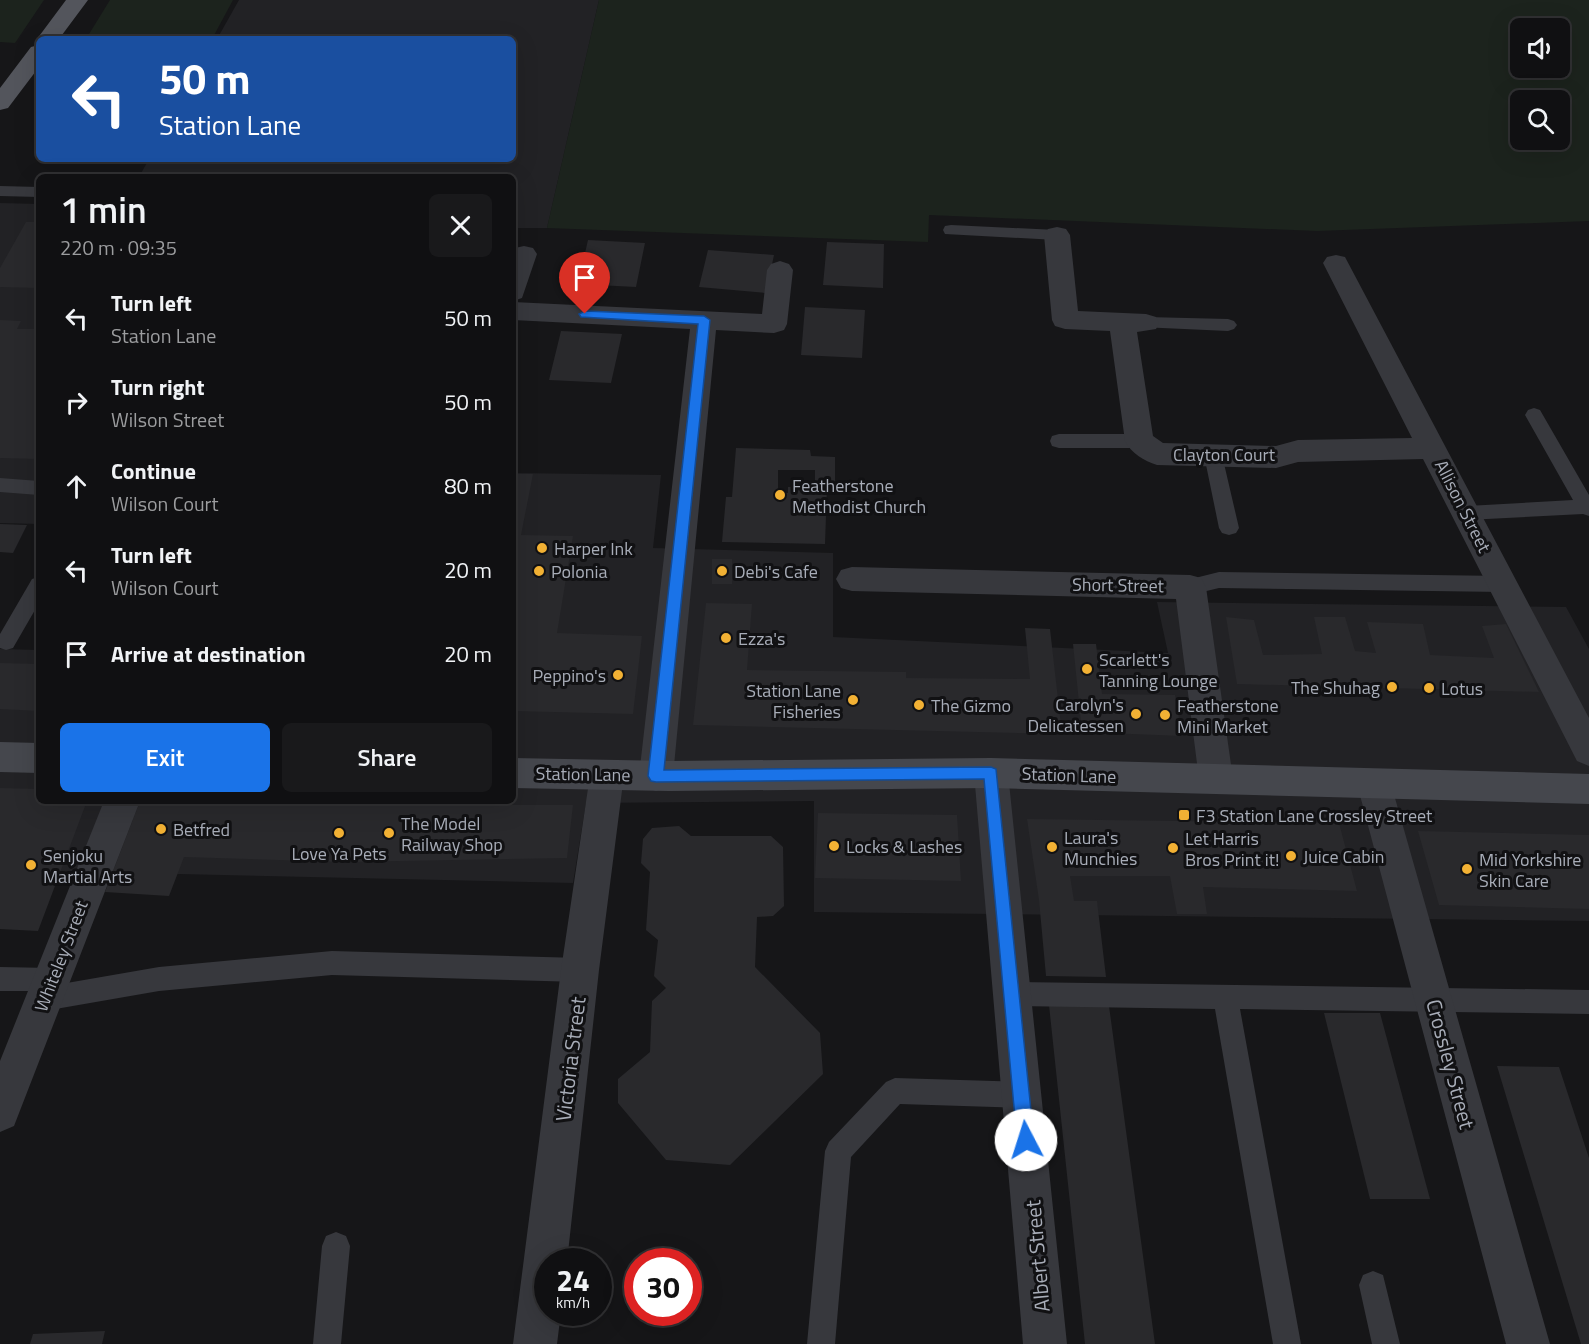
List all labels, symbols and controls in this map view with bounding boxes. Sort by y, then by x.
map controls [1510,18,1570,150]
button: sound [1510,18,1570,78]
text: 50 m [159,46,251,110]
icon: left [60,60,138,138]
button: search [1510,90,1570,150]
text: Station Lane [159,104,301,145]
text: 1 min [60,182,147,237]
button: close [429,194,492,257]
text: 220 m · 09:35 [60,232,177,263]
pin [559,252,610,314]
icon: arrive [568,261,601,294]
text: Turn left [111,286,192,320]
text: 50 m [444,301,492,335]
icon: left [60,302,93,335]
text: Station Lane [111,320,216,351]
text: Turn right [111,370,205,404]
text: 50 m [444,385,492,419]
icon: right [60,386,93,419]
text: Wilson Street [111,404,224,435]
street label: Clayton Court [1173,441,1276,468]
text: Continue [111,454,196,488]
street label: Allison Street [1428,455,1498,558]
text: 80 m [444,469,492,503]
icon: ahead [60,470,93,503]
place label: Featherstone Methodist Church [792,472,926,520]
text: Wilson Court [111,488,219,519]
marker: Featherstone Methodist Church [773,488,787,502]
place label: Harper Ink [554,535,633,562]
text: Turn left [111,538,192,572]
marker: Harper Ink [535,541,549,555]
text: 20 m [444,553,492,587]
icon: left [60,554,93,587]
place label: Polonia [551,558,607,585]
place label: Debi's Cafe [734,558,818,585]
marker: Polonia [532,564,546,578]
marker: Debi's Cafe [715,564,729,578]
street label: Short Street [1072,571,1165,599]
text: Wilson Court [111,572,219,603]
place label: Ezza's [738,625,785,652]
marker: Ezza's [719,631,733,645]
text: Arrive at destination [111,637,306,671]
text: 20 m [444,637,492,671]
icon: arrive [60,638,93,671]
place label: Scarlett's Tanning Lounge [1099,646,1218,694]
place label: Peppino's [532,662,606,689]
marker: Scarlett's Tanning Lounge [1080,662,1094,676]
marker: Peppino's [611,668,625,682]
place label: The Shuhag [1291,674,1380,701]
place label: Lotus [1441,675,1483,702]
place label: Station Lane Fisheries [746,677,841,725]
marker: The Shuhag [1385,680,1399,694]
marker: Lotus [1422,681,1436,695]
place label: Carolyn's Delicatessen [1027,691,1124,739]
place label: The Gizmo [931,692,1011,719]
place label: Featherstone Mini Market [1177,692,1279,740]
marker: Station Lane Fisheries [846,693,860,707]
marker: The Gizmo [912,698,926,712]
marker: Carolyn's Delicatessen [1129,707,1143,721]
marker: Featherstone Mini Market [1158,708,1172,722]
button: Exit [60,723,270,792]
button: Share [282,723,492,792]
street label: Station Lane [535,760,631,788]
street label: Station Lane [1021,760,1117,790]
place label: F3 Station Lane Crossley Street [1196,802,1433,829]
marker: F3 Station Lane Crossley Street [1177,808,1191,822]
place label: The Model Railway Shop [401,810,503,858]
place label: Betfred [173,816,230,843]
marker: Betfred [154,822,168,836]
place label: Laura's Munchies [1064,824,1137,872]
place label: Let Harris Bros Print it! [1185,825,1279,873]
marker: Love Ya Pets [332,826,346,840]
marker: The Model Railway Shop [382,826,396,840]
place label: Locks & Lashes [846,833,962,860]
marker: Locks & Lashes [827,839,841,853]
place label: Love Ya Pets [291,840,387,867]
marker: Laura's Munchies [1045,840,1059,854]
marker: Let Harris Bros Print it! [1166,841,1180,855]
place label: Senjoku Martial Arts [43,842,132,890]
place label: Juice Cabin [1303,843,1384,870]
place label: Mid Yorkshire Skin Care [1479,846,1581,894]
marker: Juice Cabin [1284,849,1298,863]
marker: Senjoku Martial Arts [24,858,38,872]
marker: Mid Yorkshire Skin Care [1460,862,1474,876]
street label: Whiteley Street [27,896,95,1016]
street label: Victoria Street [546,994,594,1123]
street label: Crossley Street [1418,996,1484,1133]
position arrow [994,1108,1058,1172]
street label: Albert Street [1016,1198,1058,1313]
speed limit sign: 30 [624,1248,702,1326]
text: 24 [556,1257,590,1303]
text: km/h [556,1291,590,1314]

